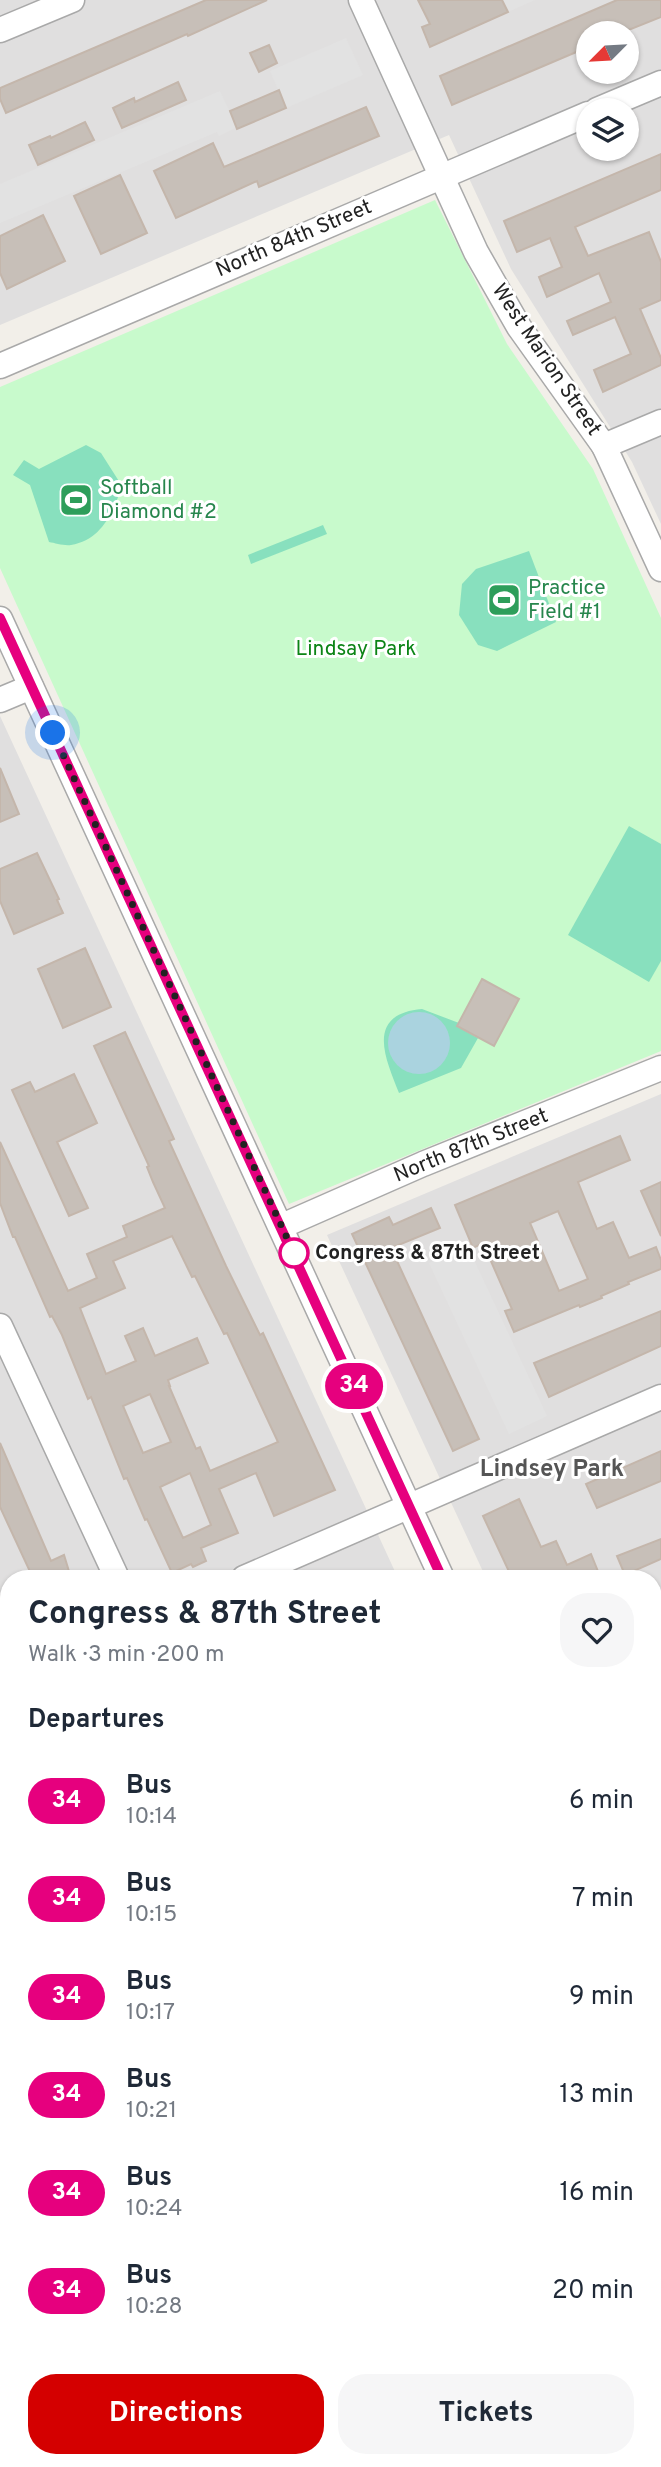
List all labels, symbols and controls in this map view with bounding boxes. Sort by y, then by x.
north arrow [576,21,639,84]
map controls [576,21,639,161]
button: layers [576,98,639,161]
street label: North 84th Street [212,194,376,284]
street label: West Marion Street [485,279,607,441]
place label: Softball Diamond #2 [100,475,217,526]
sports icon: Softball Diamond #2 [57,481,95,519]
place label: Practice Field #1 [528,575,605,626]
sports icon: Practice Field #1 [485,581,523,619]
park label: Lindsay Park [295,636,417,663]
your location [35,715,70,750]
street label: North 87th Street [390,1103,552,1189]
marker: Congress & 87th Street [279,1238,309,1268]
place label: Congress & 87th Street [315,1240,540,1267]
line badge: 34 [322,1363,386,1409]
text: 34 [339,1371,369,1401]
district label: Lindsey Park [480,1455,624,1485]
button: heart [560,1593,634,1667]
text: Congress & 87th Street [28,1594,381,1636]
text: Walk · 3 min · 200 m [28,1641,225,1670]
text: Departures [28,1704,165,1737]
text: Bus [126,1770,172,1803]
text: 6 min [569,1785,634,1818]
text: 34 [52,1786,81,1816]
text: 10:14 [126,1803,177,1832]
text: Bus [126,1868,172,1901]
text: 7 min [572,1883,634,1916]
text: 34 [52,1884,81,1914]
text: 10:15 [126,1901,177,1930]
text: Bus [126,1966,172,1999]
text: 9 min [569,1981,634,2014]
text: 34 [52,1982,81,2012]
text: 10:17 [126,1999,175,2028]
text: Bus [126,2064,172,2097]
text: 13 min [559,2079,634,2112]
text: 34 [52,2080,81,2110]
text: 10:21 [126,2097,177,2126]
text: Bus [126,2162,172,2195]
text: 16 min [559,2177,634,2210]
text: 34 [52,2178,81,2208]
text: 10:24 [126,2195,183,2224]
text: Bus [126,2260,172,2293]
text: 20 min [552,2275,634,2308]
text: 34 [52,2276,81,2306]
text: 10:28 [126,2293,183,2322]
button: Directions [28,2374,324,2454]
button: Tickets [338,2374,634,2454]

